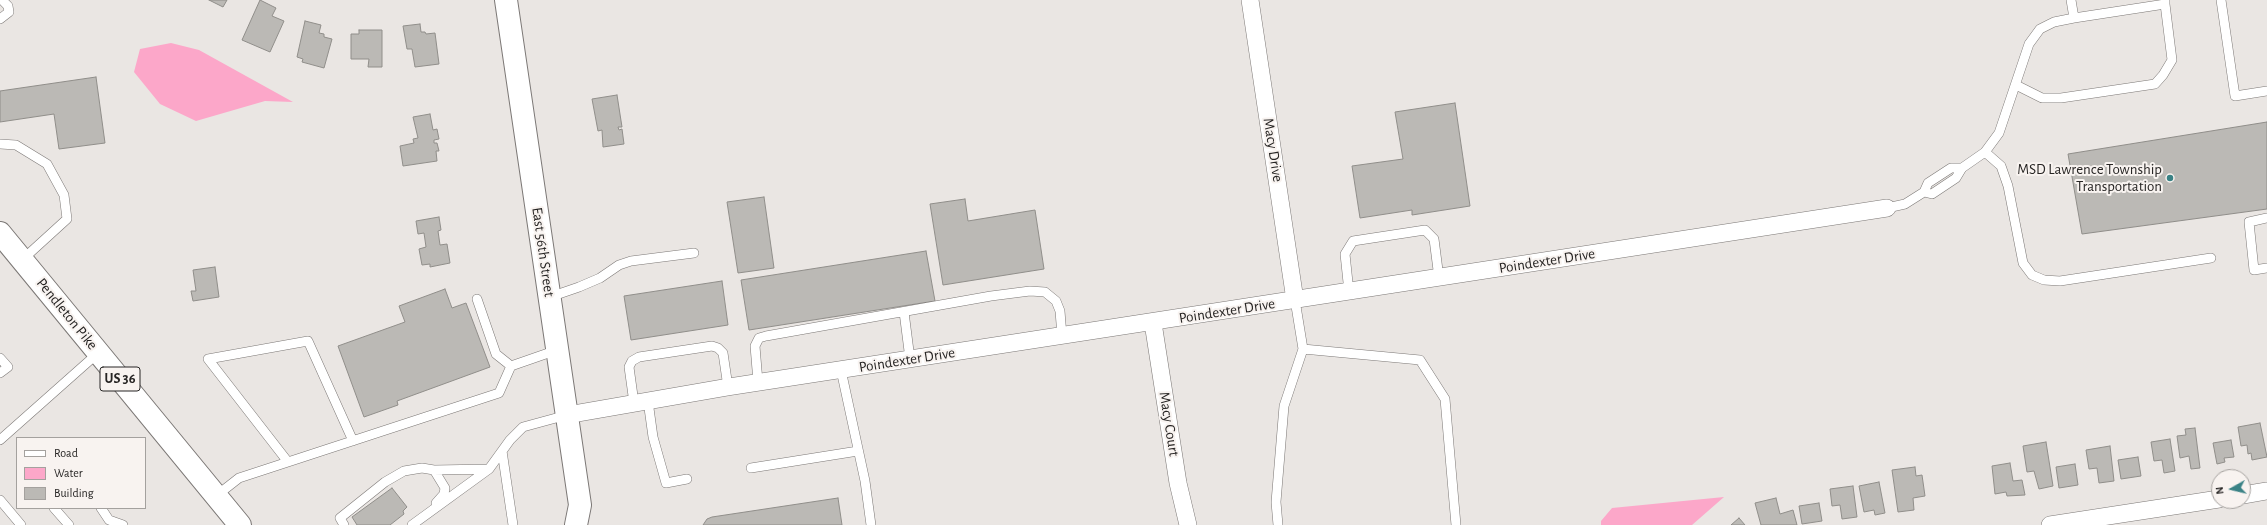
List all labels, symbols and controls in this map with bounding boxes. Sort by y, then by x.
street label: Macy Drive [1259,117,1287,183]
place label: MSD Lawrence Township Transportation [2017,160,2162,195]
marker: MSD Lawrence Township Transportation [2165,173,2175,183]
street label: East 56th Street [528,206,558,298]
street label: Poindexter Drive [1498,245,1596,277]
street label: Pendleton Pike [33,274,101,354]
street label: Poindexter Drive [1178,295,1276,327]
street label: Poindexter Drive [858,344,956,376]
road number: US 36 [100,367,140,391]
street label: Macy Court [1155,390,1183,458]
legend [16,437,146,509]
text: Road [54,447,78,459]
text: Water [54,467,83,479]
north arrow [2211,469,2251,509]
text: N [2214,486,2226,495]
text: Building [54,487,94,499]

